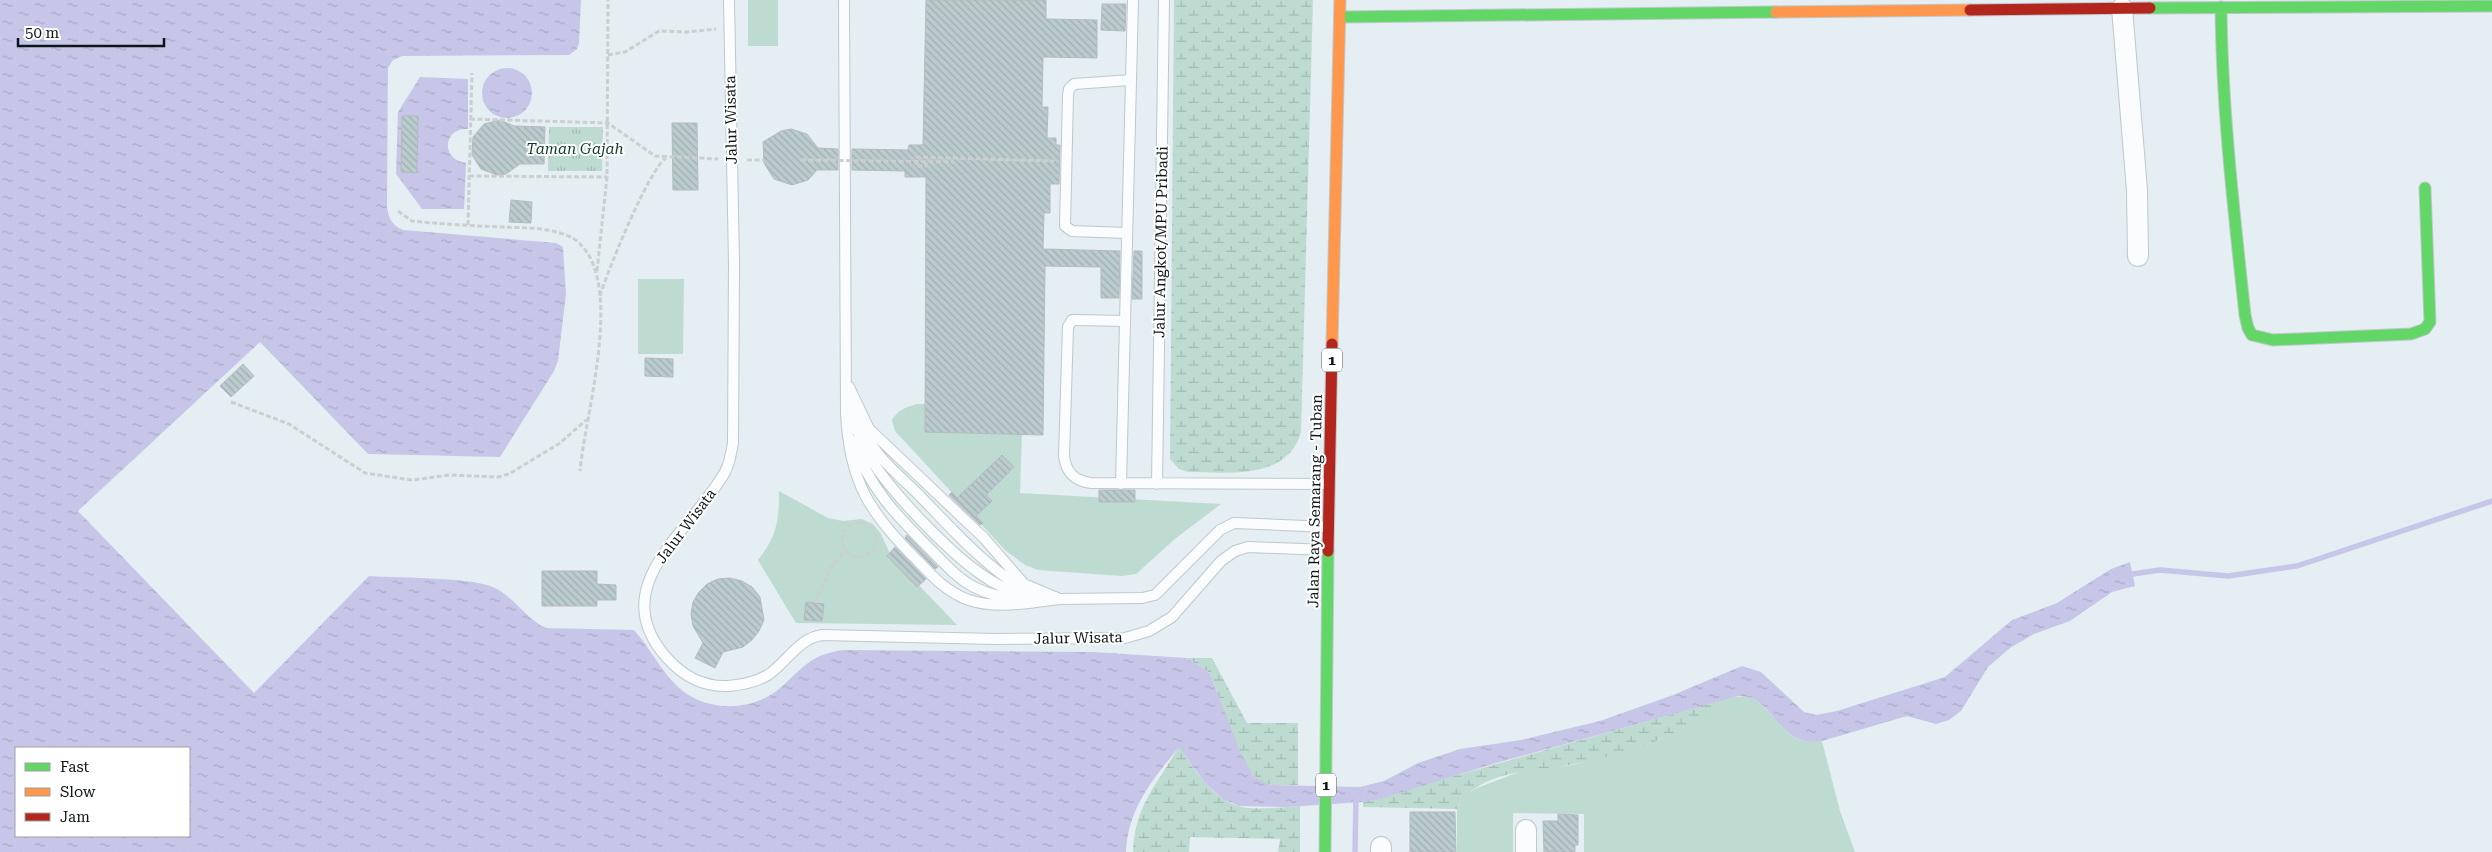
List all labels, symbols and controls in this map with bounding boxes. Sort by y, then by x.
scale bar [18,15,164,47]
text: 50 m [25,24,60,42]
street label: Jalur Wisata [721,75,741,165]
park label: Taman Gajah [526,140,624,158]
street label: Jalur Angkot/MPU Pribadi [1150,146,1172,338]
road number: 1 [1322,348,1342,372]
street label: Jalan Raya Semarang - Tuban [1304,394,1326,608]
street label: Jalur Wisata [652,485,720,567]
street label: Jalur Wisata [1033,628,1123,648]
legend [15,747,190,837]
text: Fast [60,758,90,776]
road number: 1 [1316,774,1336,796]
text: Slow [60,783,96,801]
text: Jam [60,808,90,826]

